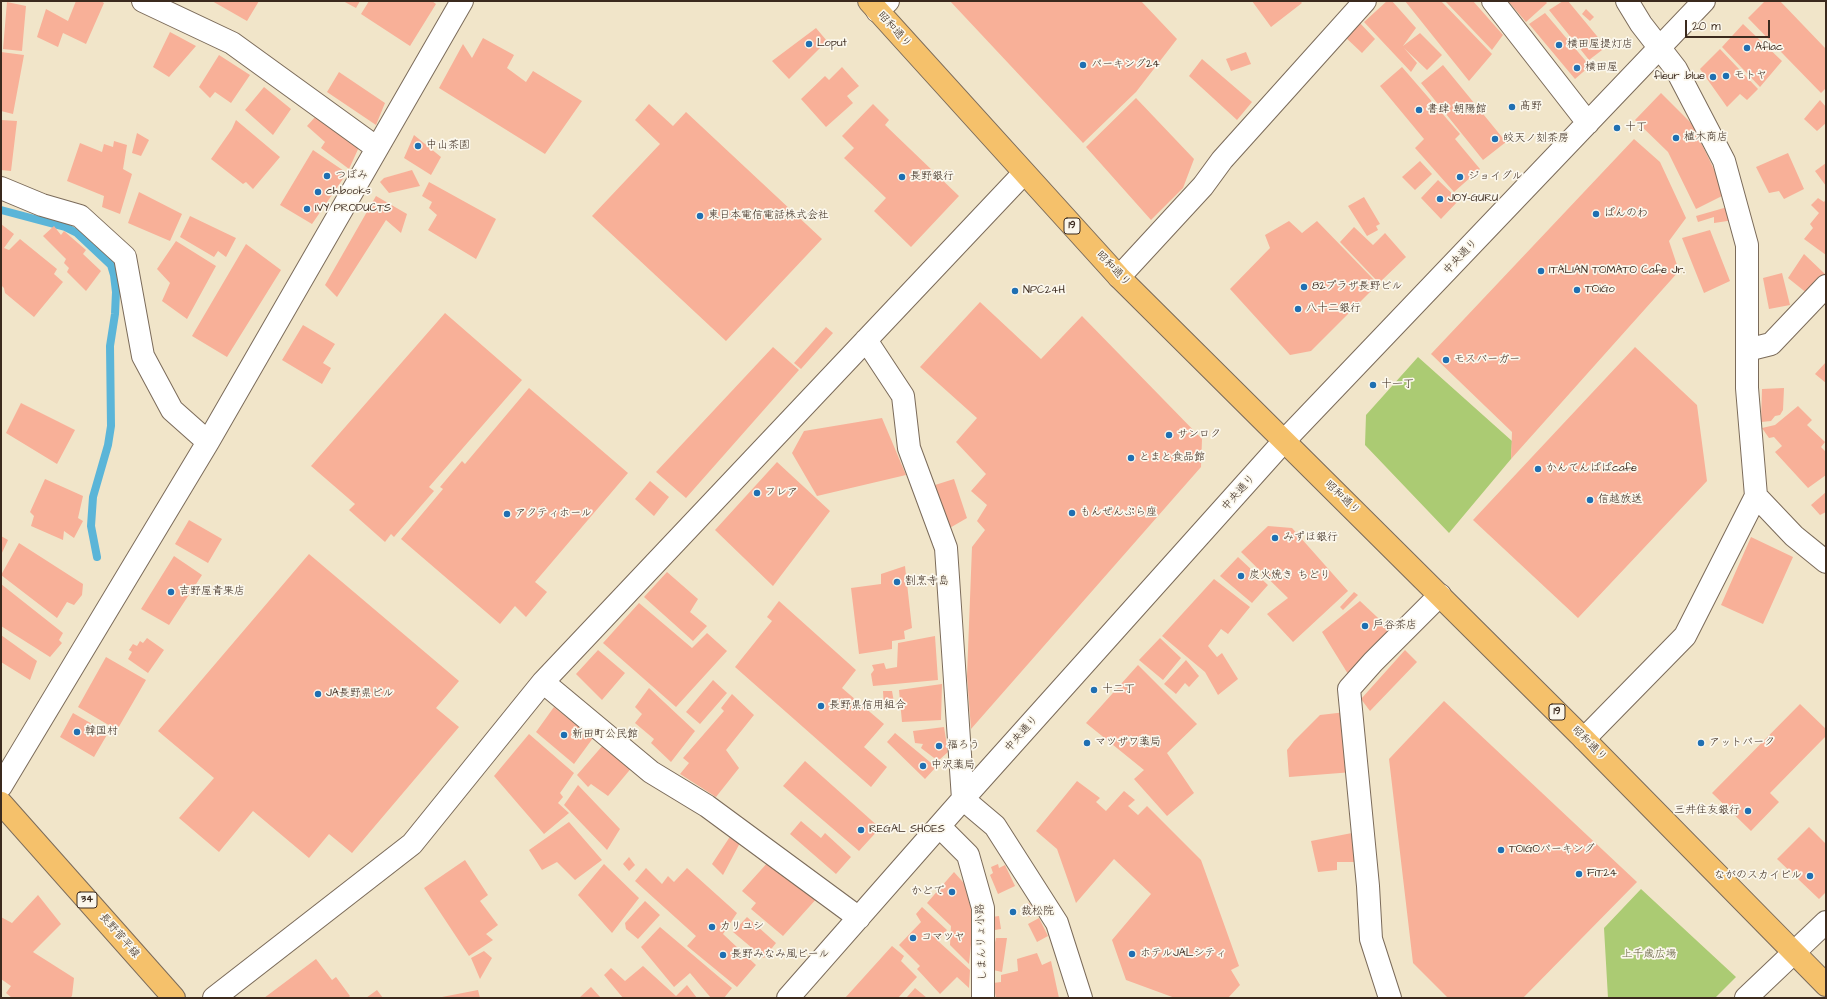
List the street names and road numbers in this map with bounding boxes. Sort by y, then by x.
street label: 昭和通り [874,9,914,51]
road number: 19 [1064,218,1080,234]
street label: 中央通り [1441,237,1481,277]
street label: 昭和通り [1093,249,1133,289]
street label: 中央通り [1219,472,1259,514]
street label: 昭和通り [1322,478,1362,518]
road number: 19 [1549,704,1565,720]
street label: 中央通り [1002,713,1042,755]
street label: 昭和通り [1569,724,1609,764]
road number: 34 [77,892,97,908]
street label: しまんりょ小路 [974,903,990,981]
street label: 長野菅平線 [96,911,142,961]

